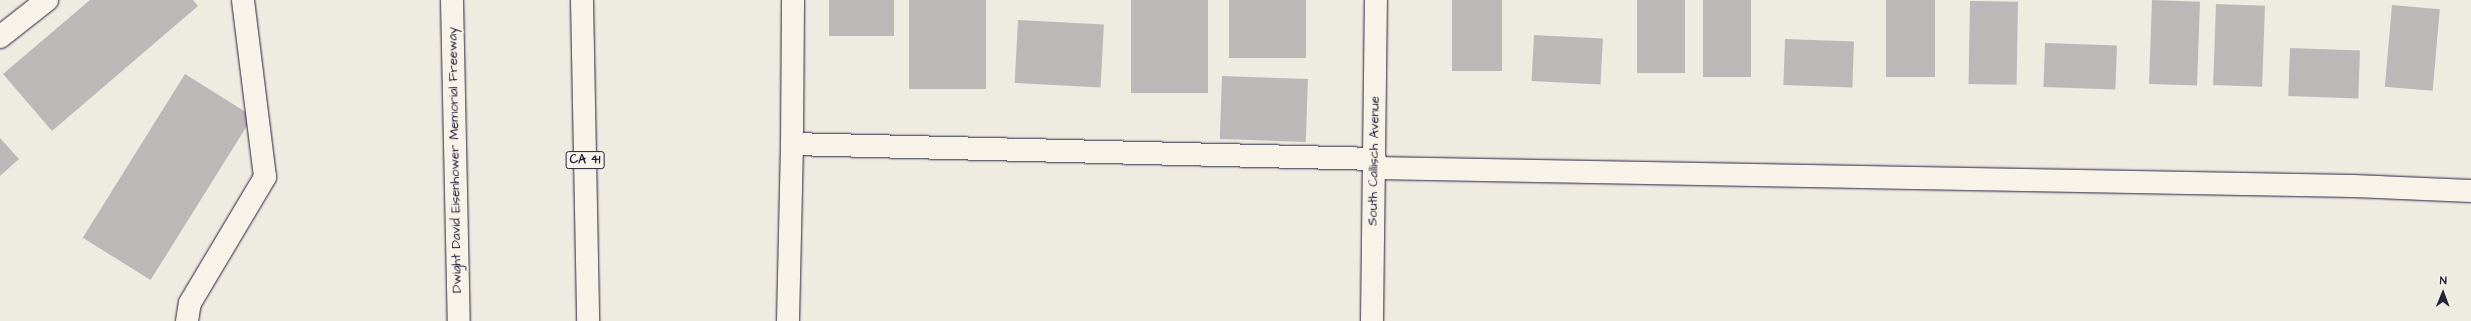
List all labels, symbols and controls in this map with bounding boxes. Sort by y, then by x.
street label: Dwight David Eisenhower Memorial Freeway [445,27,465,293]
street label: South Callisch Avenue [1365,96,1383,226]
road number: CA 41 [565,150,605,170]
north arrow [2423,273,2463,313]
text: N [2440,273,2447,288]

